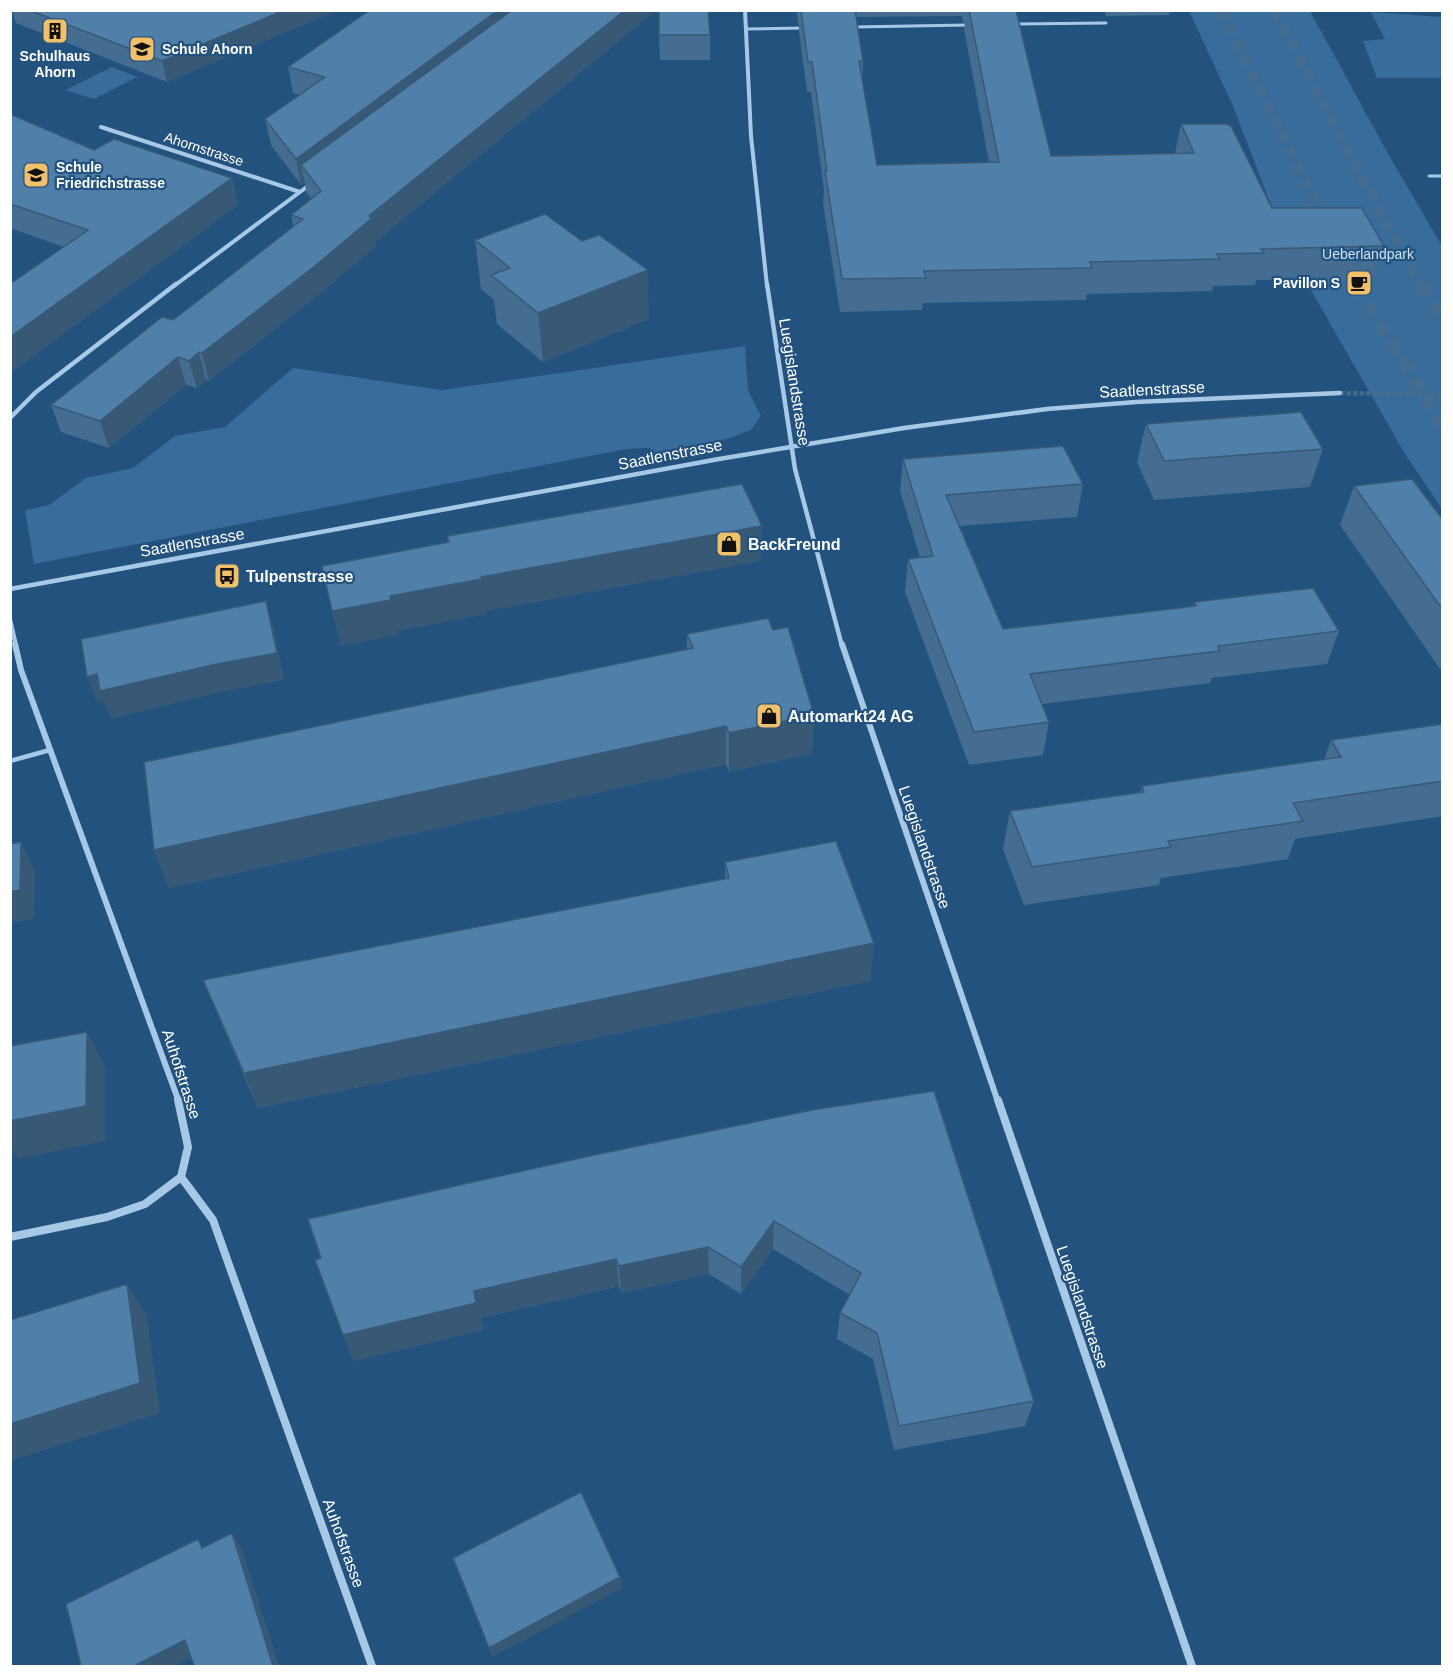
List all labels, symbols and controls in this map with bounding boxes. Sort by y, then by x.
building icon: Schulhaus Ahorn [40,16,70,46]
school or university icon: Schule Ahorn [127,34,157,64]
place label: Schule Ahorn [162,41,253,57]
place label: Schulhaus Ahorn [20,48,91,80]
street label: Ahornstrasse [162,129,246,169]
place label: Schule Friedrichstrasse [56,159,165,191]
school or university icon: Schule Friedrichstrasse [21,160,51,190]
park label: Ueberlandpark [1322,246,1415,262]
cafe icon: Pavillon S [1344,268,1374,298]
place label: Pavillon S [1273,275,1340,291]
street label: Luegislandstrasse [776,317,813,447]
street label: Saatlenstrasse [1099,378,1205,401]
street label: Saatlenstrasse [617,436,724,473]
street label: Saatlenstrasse [138,525,246,560]
shop icon: BackFreund [714,529,744,559]
place label: BackFreund [748,536,840,553]
bus stop icon: Tulpenstrasse [212,561,242,591]
place label: Tulpenstrasse [246,568,353,585]
shop icon: Automarkt24 AG [754,701,784,731]
place label: Automarkt24 AG [788,708,914,725]
street label: Luegislandstrasse [895,783,954,911]
street label: Auhofstrasse [159,1027,204,1121]
street label: Luegislandstrasse [1053,1243,1112,1371]
street label: Auhofstrasse [320,1496,368,1590]

